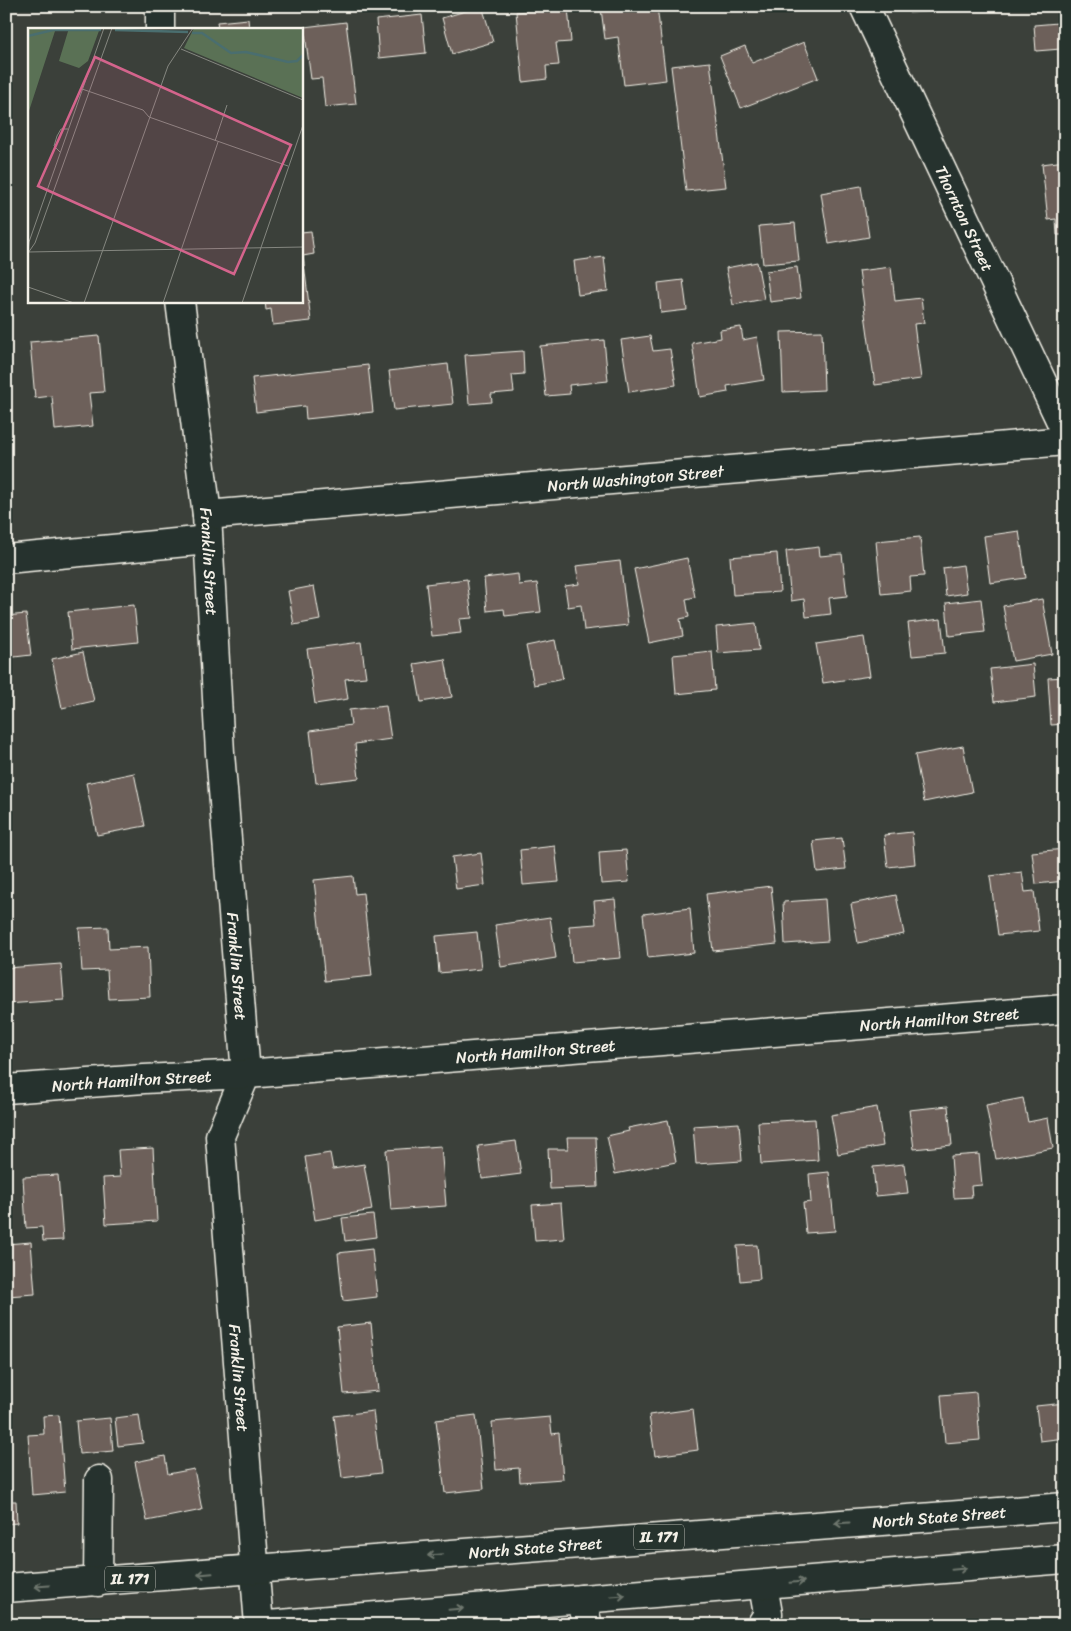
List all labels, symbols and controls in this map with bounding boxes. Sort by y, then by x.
inset map [28,28,302,302]
street label: Thornton Street [927,160,1002,276]
street label: North Washington Street [546,456,725,500]
street label: Franklin Street [192,505,227,616]
street label: Franklin Street [218,911,256,1021]
street label: North Hamilton Street [858,998,1020,1040]
street label: North Hamilton Street [455,1030,616,1072]
street label: North Hamilton Street [51,1061,212,1100]
street label: Franklin Street [221,1323,258,1433]
street label: North State Street [871,1497,1007,1536]
one-way arrow [834,1519,850,1528]
road number: IL 171 [634,1524,684,1550]
street label: North State Street [467,1528,604,1567]
one-way arrow [428,1550,444,1559]
one-way arrow [951,1564,967,1573]
road number: IL 171 [105,1566,155,1592]
one-way arrow [197,1569,213,1579]
one-way arrow [789,1577,805,1587]
one-way arrow [35,1581,51,1590]
one-way arrow [609,1591,625,1601]
one-way arrow [447,1604,463,1614]

